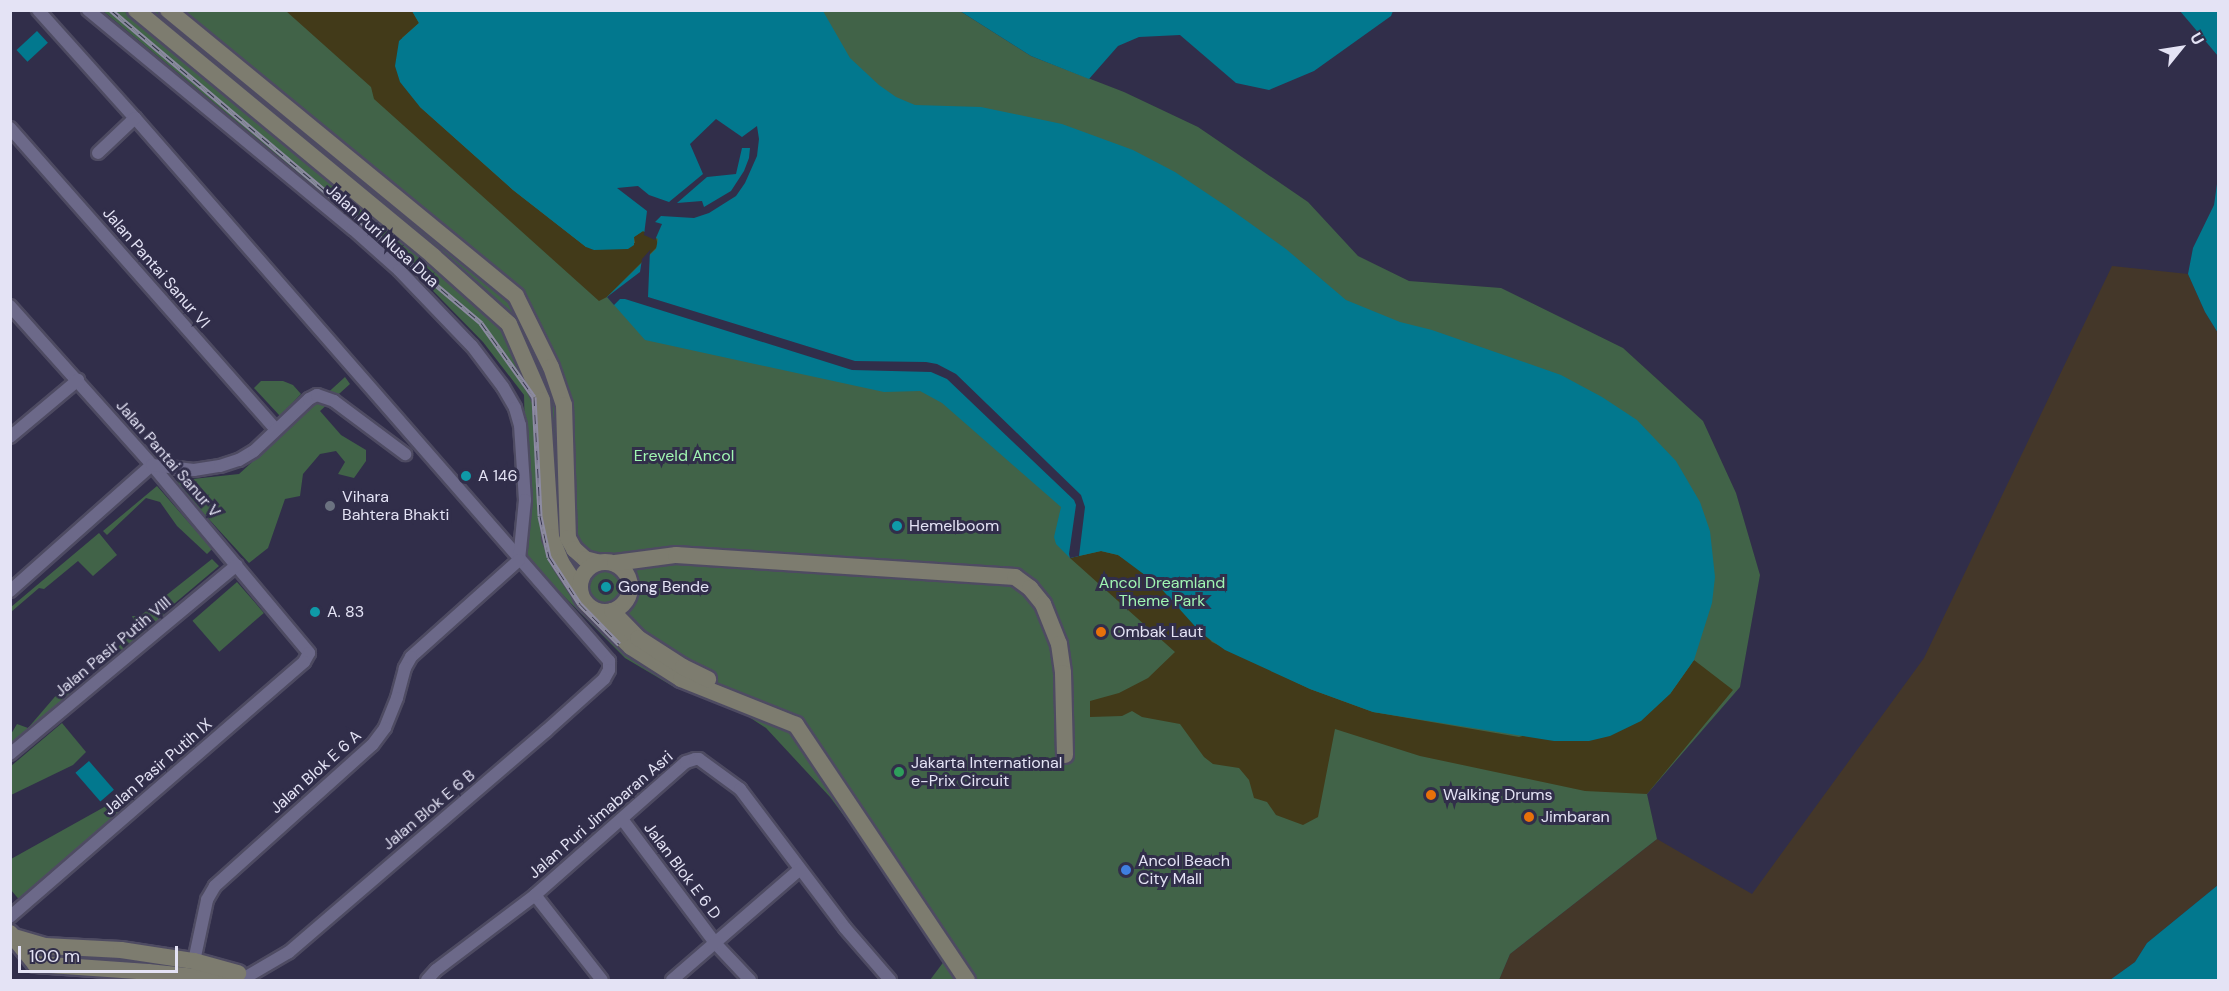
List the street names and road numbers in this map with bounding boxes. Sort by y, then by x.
street label: Jalan Puri Nusa Dua [322,180,442,292]
street label: Jalan Pantai Sanur VI [98,204,214,332]
street label: Jalan Pantai Sanur V [112,396,224,522]
street label: Jalan Pasir Putih VIII [51,593,175,701]
street label: Jalan Pasir Putih IX [100,715,216,819]
street label: Jalan Blok E 6 A [267,726,365,818]
street label: Jalan Puri Jimabaran Asri [525,747,677,883]
street label: Jalan Blok E 6 B [379,766,479,854]
street label: Jalan Blok E 6 D [639,819,725,923]

